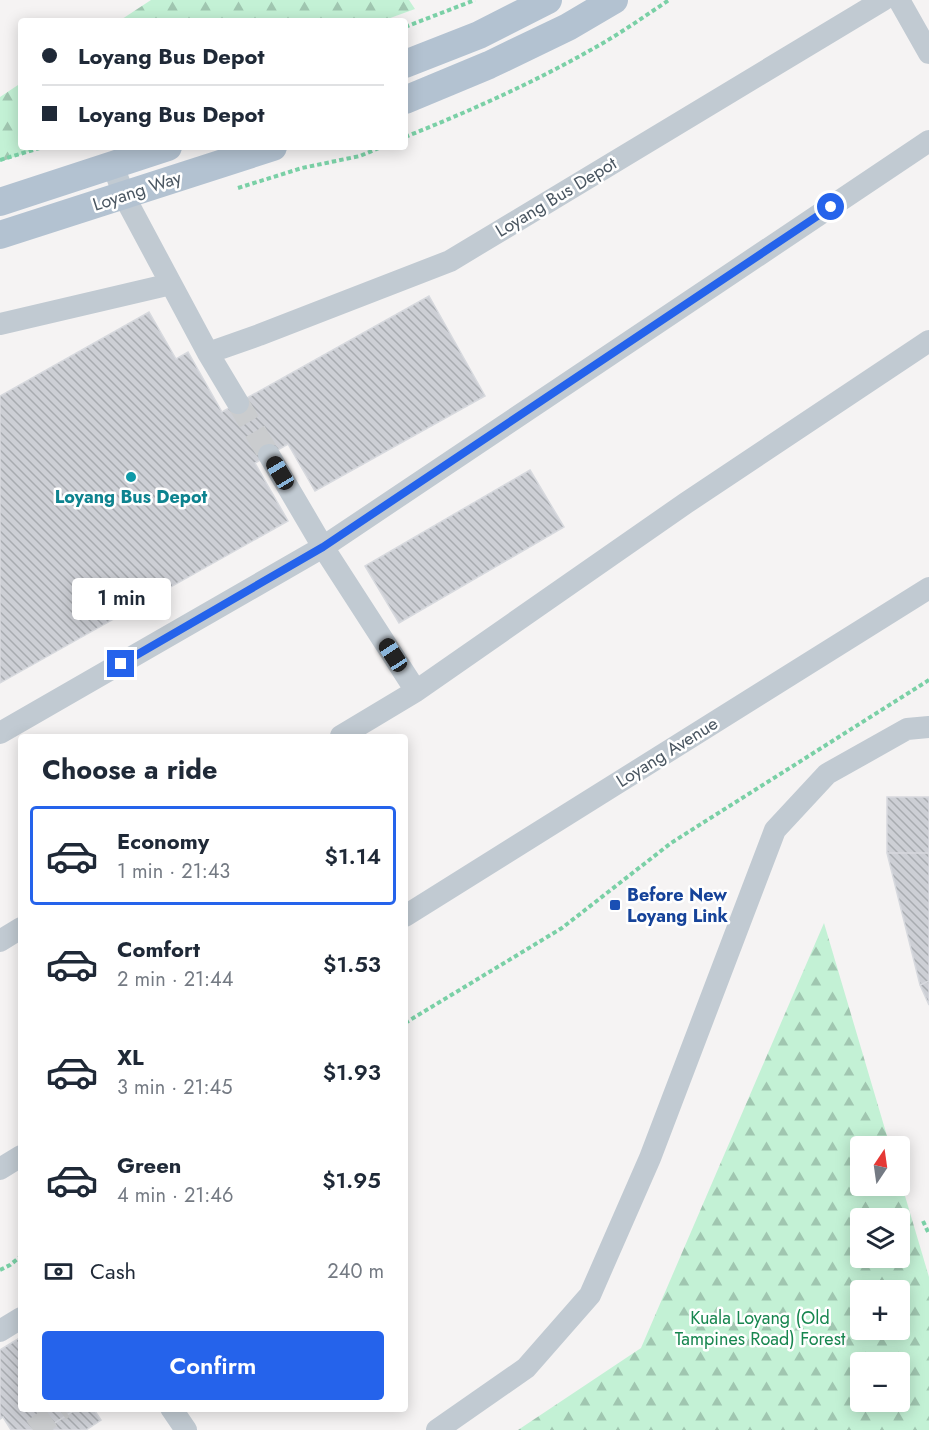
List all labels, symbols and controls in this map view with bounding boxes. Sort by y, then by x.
text: Loyang Bus Depot [78,40,264,72]
text: Loyang Bus Depot [78,98,264,130]
street label: Loyang Bus Depot [490,150,622,244]
street label: Loyang Way [89,164,185,218]
route start [817,193,844,220]
car [263,453,297,493]
marker: Loyang Bus Depot [124,470,138,484]
place label: Loyang Bus Depot [55,484,208,510]
callout: 1 min [72,577,170,619]
text: 1 min [97,584,146,613]
car [376,635,410,675]
route end [107,650,134,677]
street label: Loyang Avenue [611,710,723,794]
text: Choose a ride [42,750,217,789]
text: Economy [117,825,209,857]
icon: car [45,829,99,883]
text: $1.14 [325,840,381,872]
text: 1 min · 21:43 [117,857,230,886]
place label: Before New Loyang Link [627,882,728,929]
marker: Before New Loyang Link [608,898,622,912]
text: Comfort [117,933,200,965]
icon: car [45,937,99,991]
text: $1.53 [323,948,381,980]
text: 2 min · 21:44 [117,965,233,994]
text: XL [117,1041,144,1073]
icon: car [45,1045,99,1099]
text: $1.93 [323,1056,381,1088]
text: 3 min · 21:45 [117,1073,233,1102]
north arrow [850,1136,910,1196]
map controls [850,1136,910,1412]
text: Green [117,1149,181,1181]
icon: car [45,1153,99,1207]
text: $1.95 [322,1164,381,1196]
text: 4 min · 21:46 [117,1181,234,1210]
button: layers [850,1208,910,1268]
icon: cash [42,1255,75,1288]
text: Cash [90,1255,136,1287]
text: 240 m [327,1257,384,1286]
button: + [850,1280,910,1340]
park label: Kuala Loyang (Old Tampines Road) Forest [675,1305,846,1352]
button: Confirm [42,1331,384,1400]
button: − [850,1352,910,1412]

